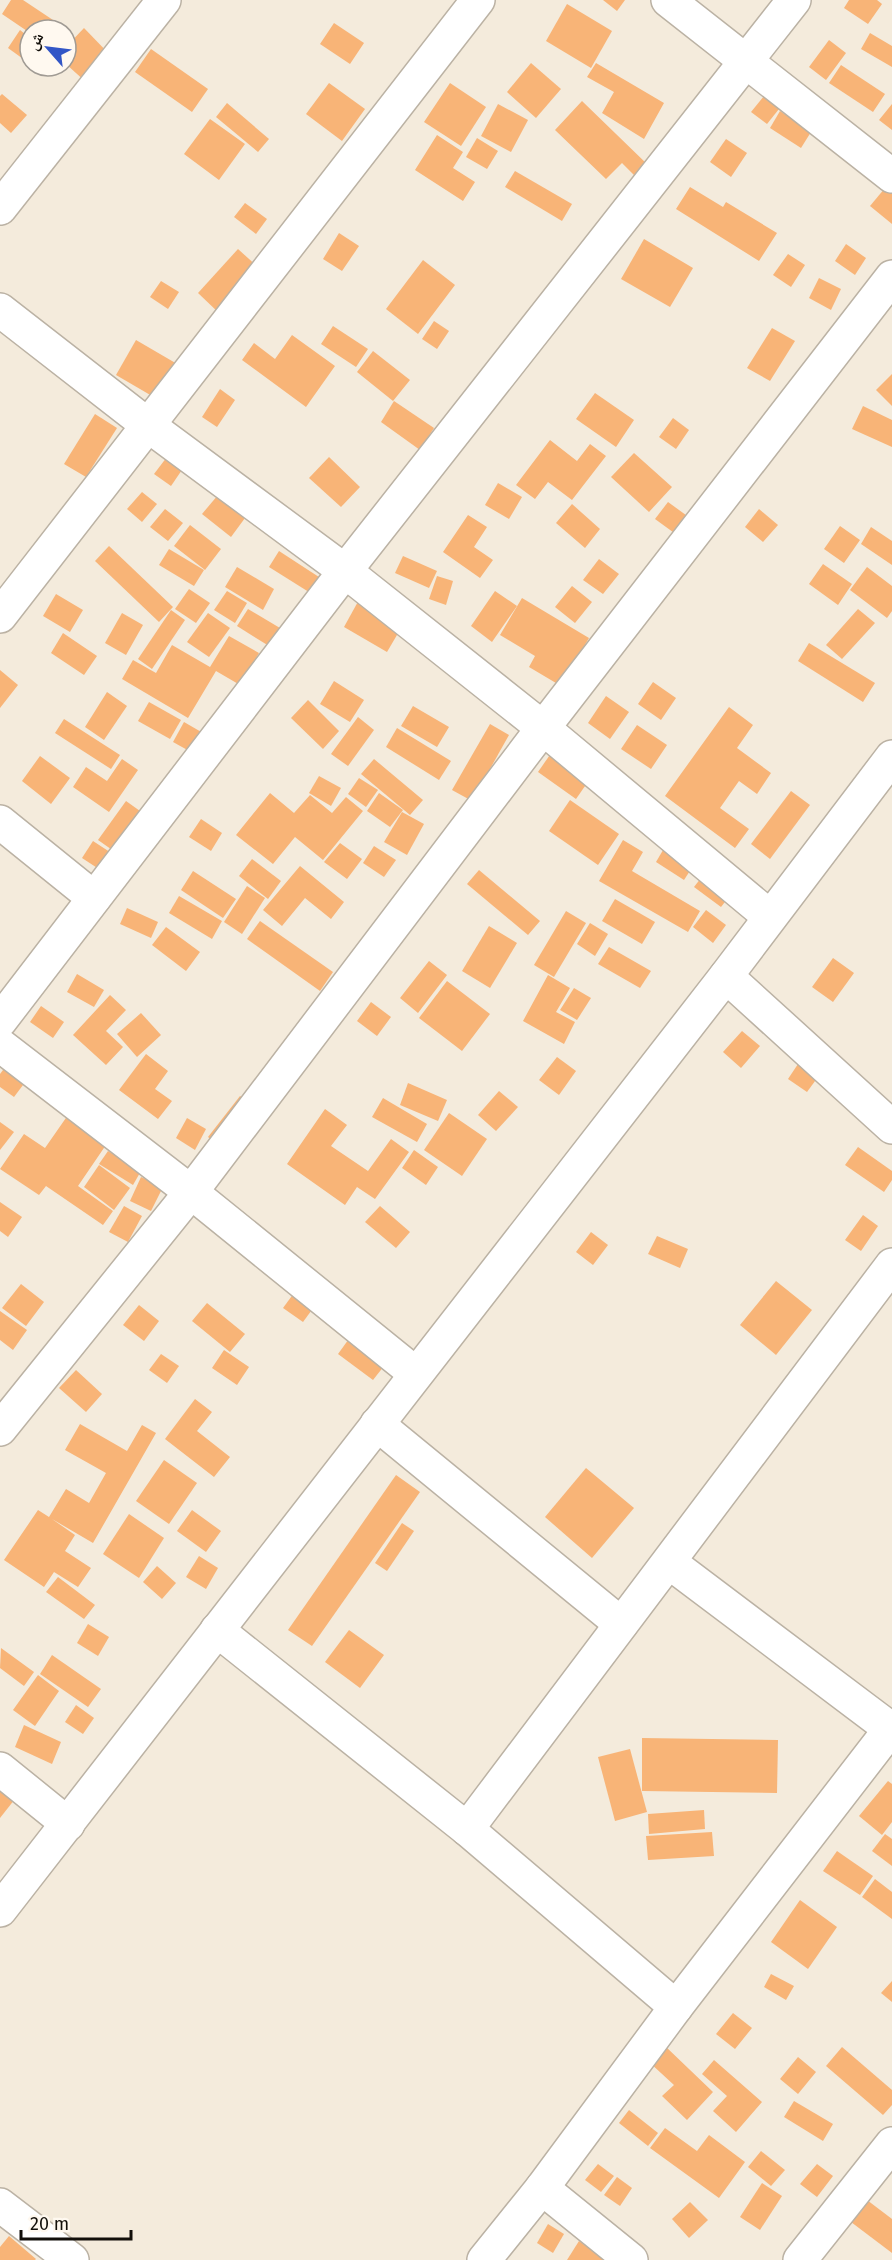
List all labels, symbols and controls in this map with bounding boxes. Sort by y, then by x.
north arrow [18,18,78,78]
text: ش [23,29,48,53]
scale bar [21,2203,130,2241]
text: 20 m [30,2213,69,2235]

